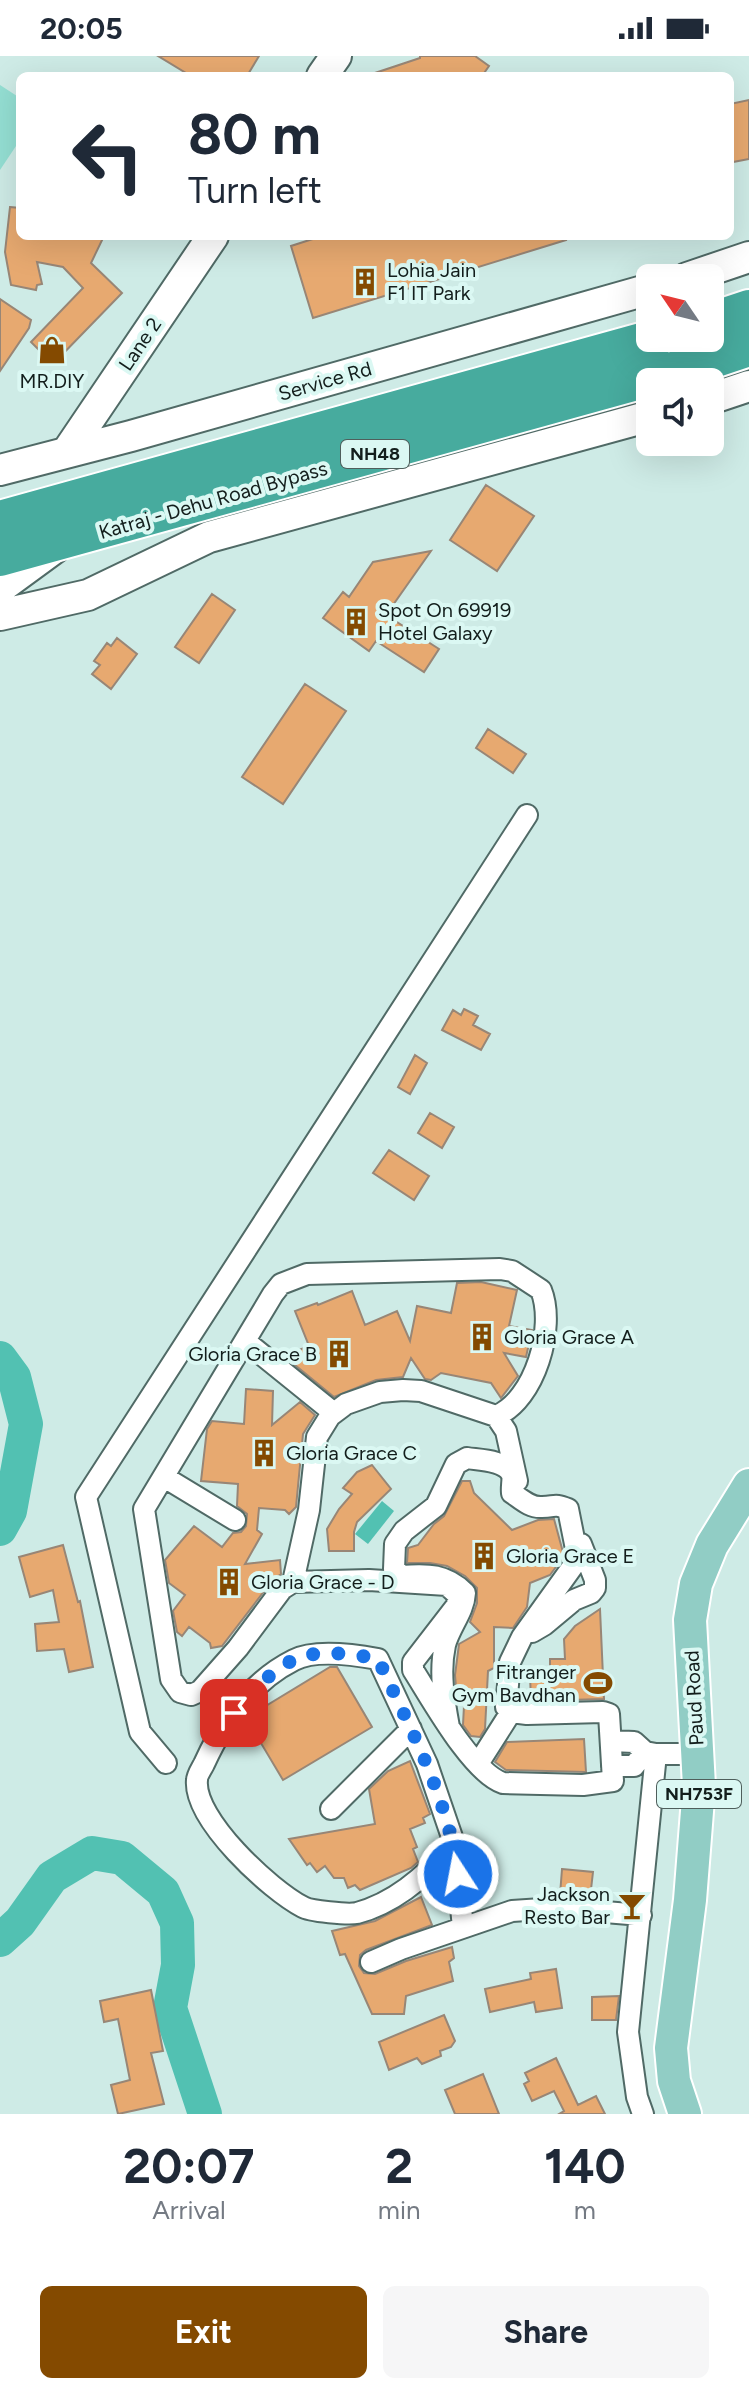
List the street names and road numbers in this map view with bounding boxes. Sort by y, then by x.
street label: Lane 2 [114,313,166,375]
street label: Service Rd [276,356,374,406]
road number: NH48 [341,440,409,468]
street label: Katraj - Dehu Road Bypass [96,456,330,544]
street label: Paud Road [680,1650,708,1746]
road number: NH753F [657,1780,741,1808]

